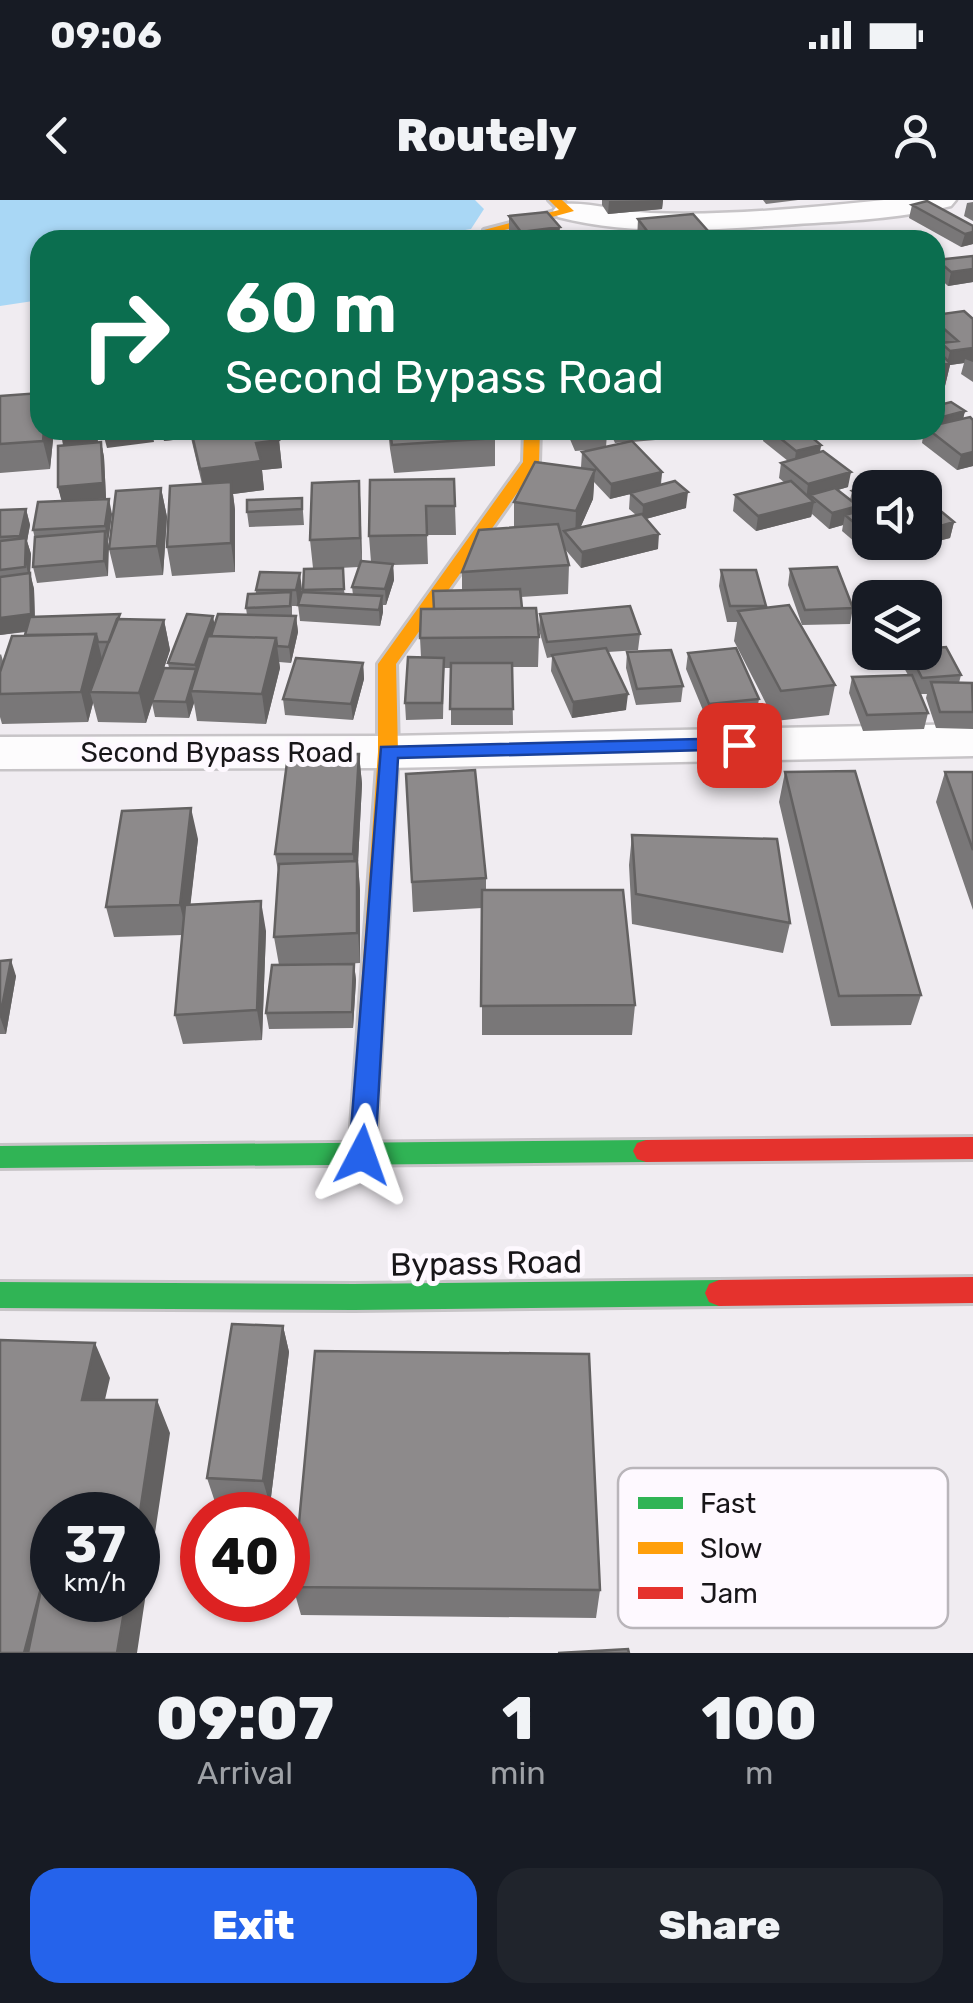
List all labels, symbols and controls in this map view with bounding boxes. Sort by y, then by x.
text: 09:06 [50,12,162,58]
icon: back [30,108,85,163]
icon: person [888,108,943,163]
text: Routely [396,109,577,162]
text: 60 m [225,267,397,350]
icon: right [60,270,190,400]
text: Second Bypass Road [225,351,664,404]
map controls [852,470,942,670]
button: sound [852,470,942,560]
button: layers [852,580,942,670]
pin [697,703,782,788]
icon: arrive [712,718,767,773]
street label: Second Bypass Road [80,736,354,769]
position arrow [310,1103,414,1207]
street label: Bypass Road [390,1242,582,1284]
legend [618,1468,948,1628]
text: Fast [700,1487,756,1520]
speed limit sign: 40 [180,1492,310,1622]
text: 37 [64,1515,126,1575]
text: Slow [700,1532,762,1565]
text: km/h [64,1568,126,1597]
text: Jam [700,1577,758,1610]
text: 09:07 [156,1683,334,1754]
text: 1 [502,1683,534,1754]
text: 100 [702,1683,817,1754]
text: Arrival [197,1754,293,1792]
text: min [490,1754,546,1792]
text: m [745,1754,773,1792]
button: Exit [30,1868,477,1983]
button: Share [497,1868,943,1983]

